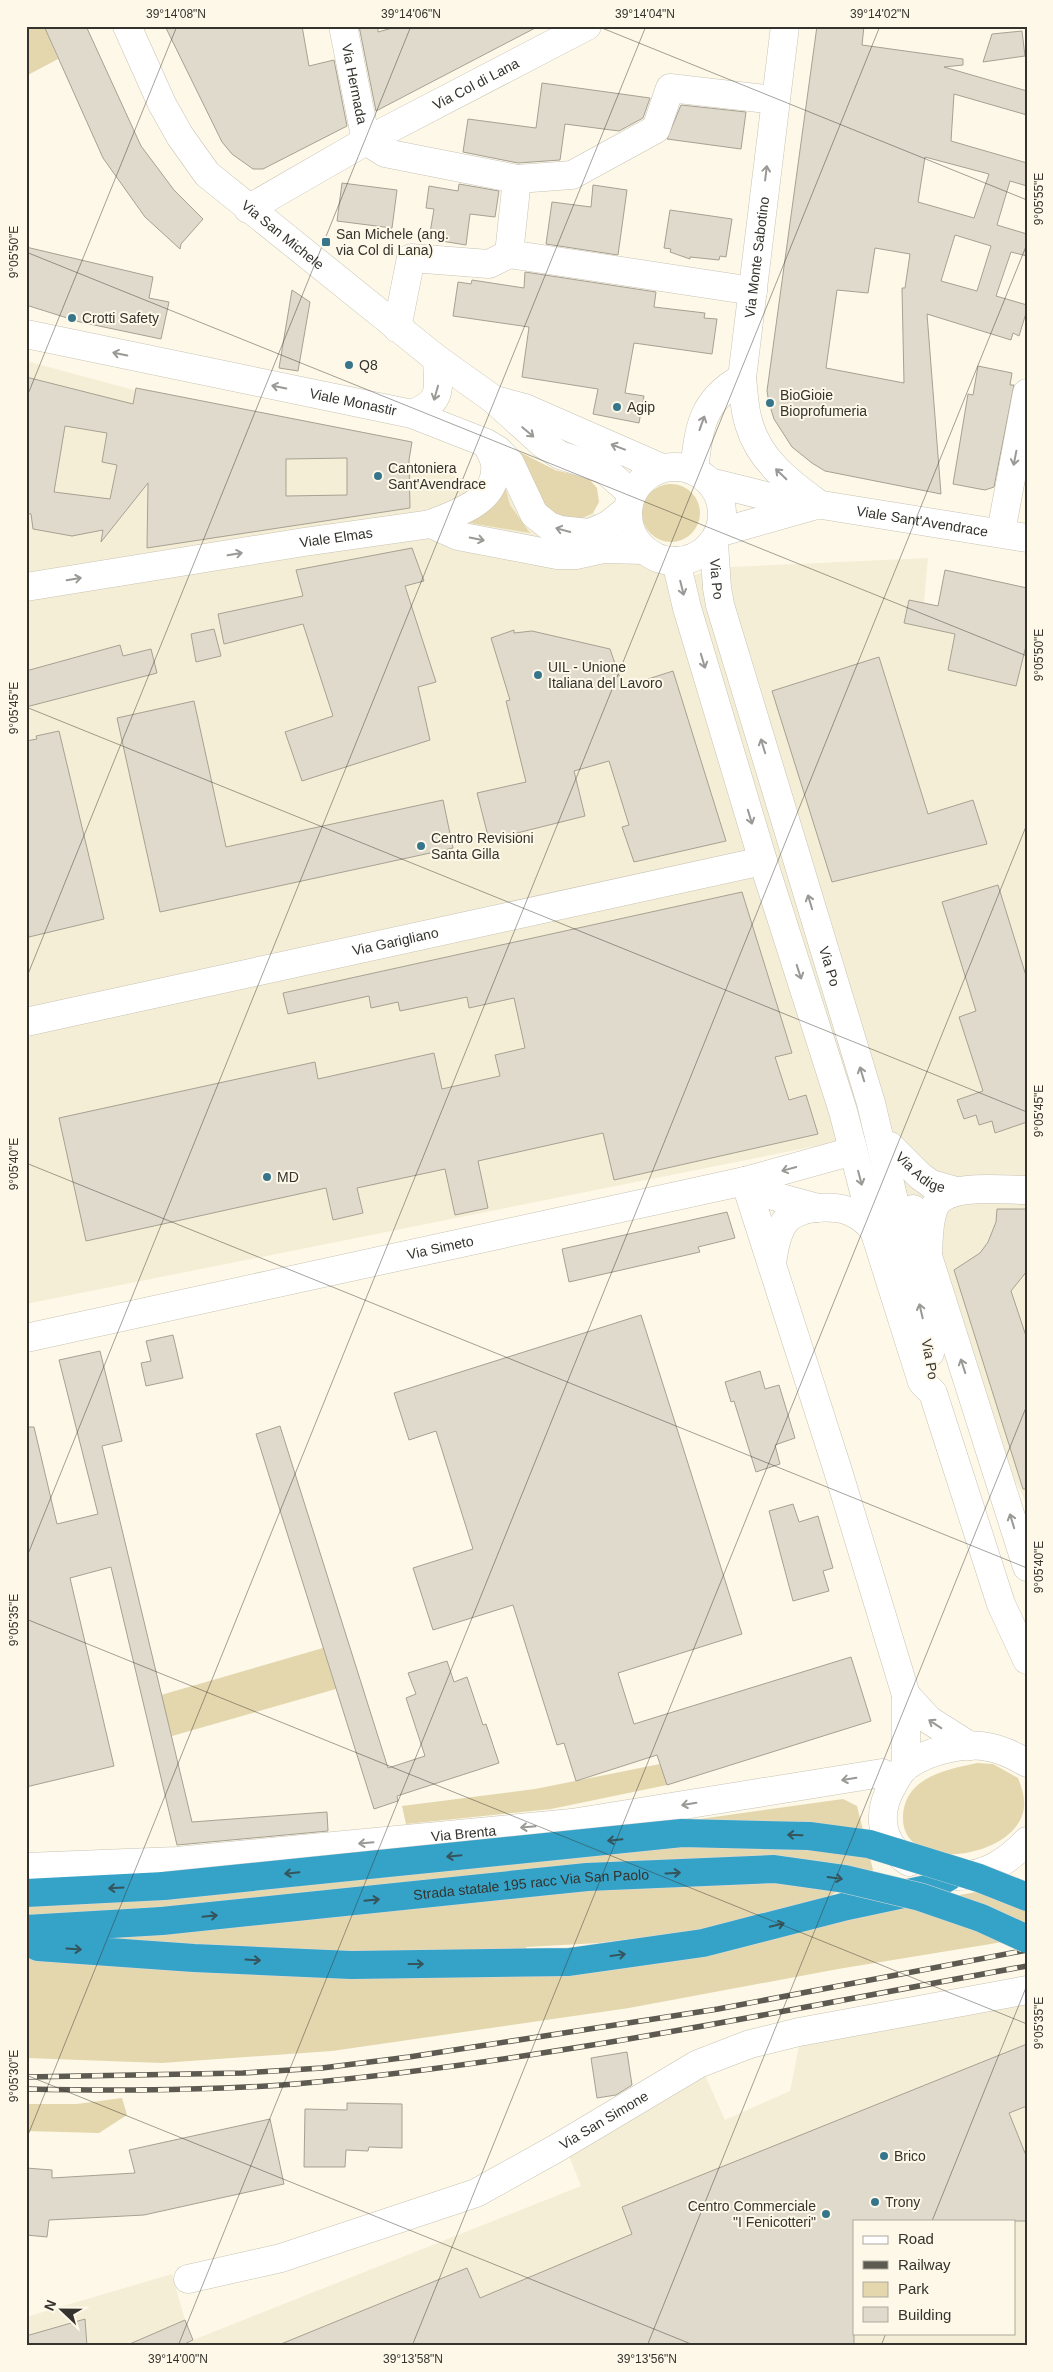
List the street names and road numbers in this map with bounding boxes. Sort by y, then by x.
street label: Via Hermada [339,42,370,126]
street label: Via Col di Lana [430,55,522,113]
street label: Via Monte Sabotino [741,195,772,319]
street label: Via San Michele [238,197,327,273]
street label: Viale Monastir [308,385,398,419]
street label: Viale Sant'Avendrace [855,503,989,540]
street label: Viale Elmas [298,524,374,551]
street label: Via Po [707,558,727,601]
street label: Via Garigliano [351,924,440,959]
street label: Via Po [816,944,843,989]
street label: Via Adige [892,1148,947,1196]
street label: Via Simeto [406,1232,475,1263]
street label: Via Po [919,1337,941,1381]
street label: Via Brenta [430,1822,497,1845]
street label: Strada statale 195 racc Via San Paolo [413,1866,650,1903]
street label: Via San Simone [557,2087,651,2153]

